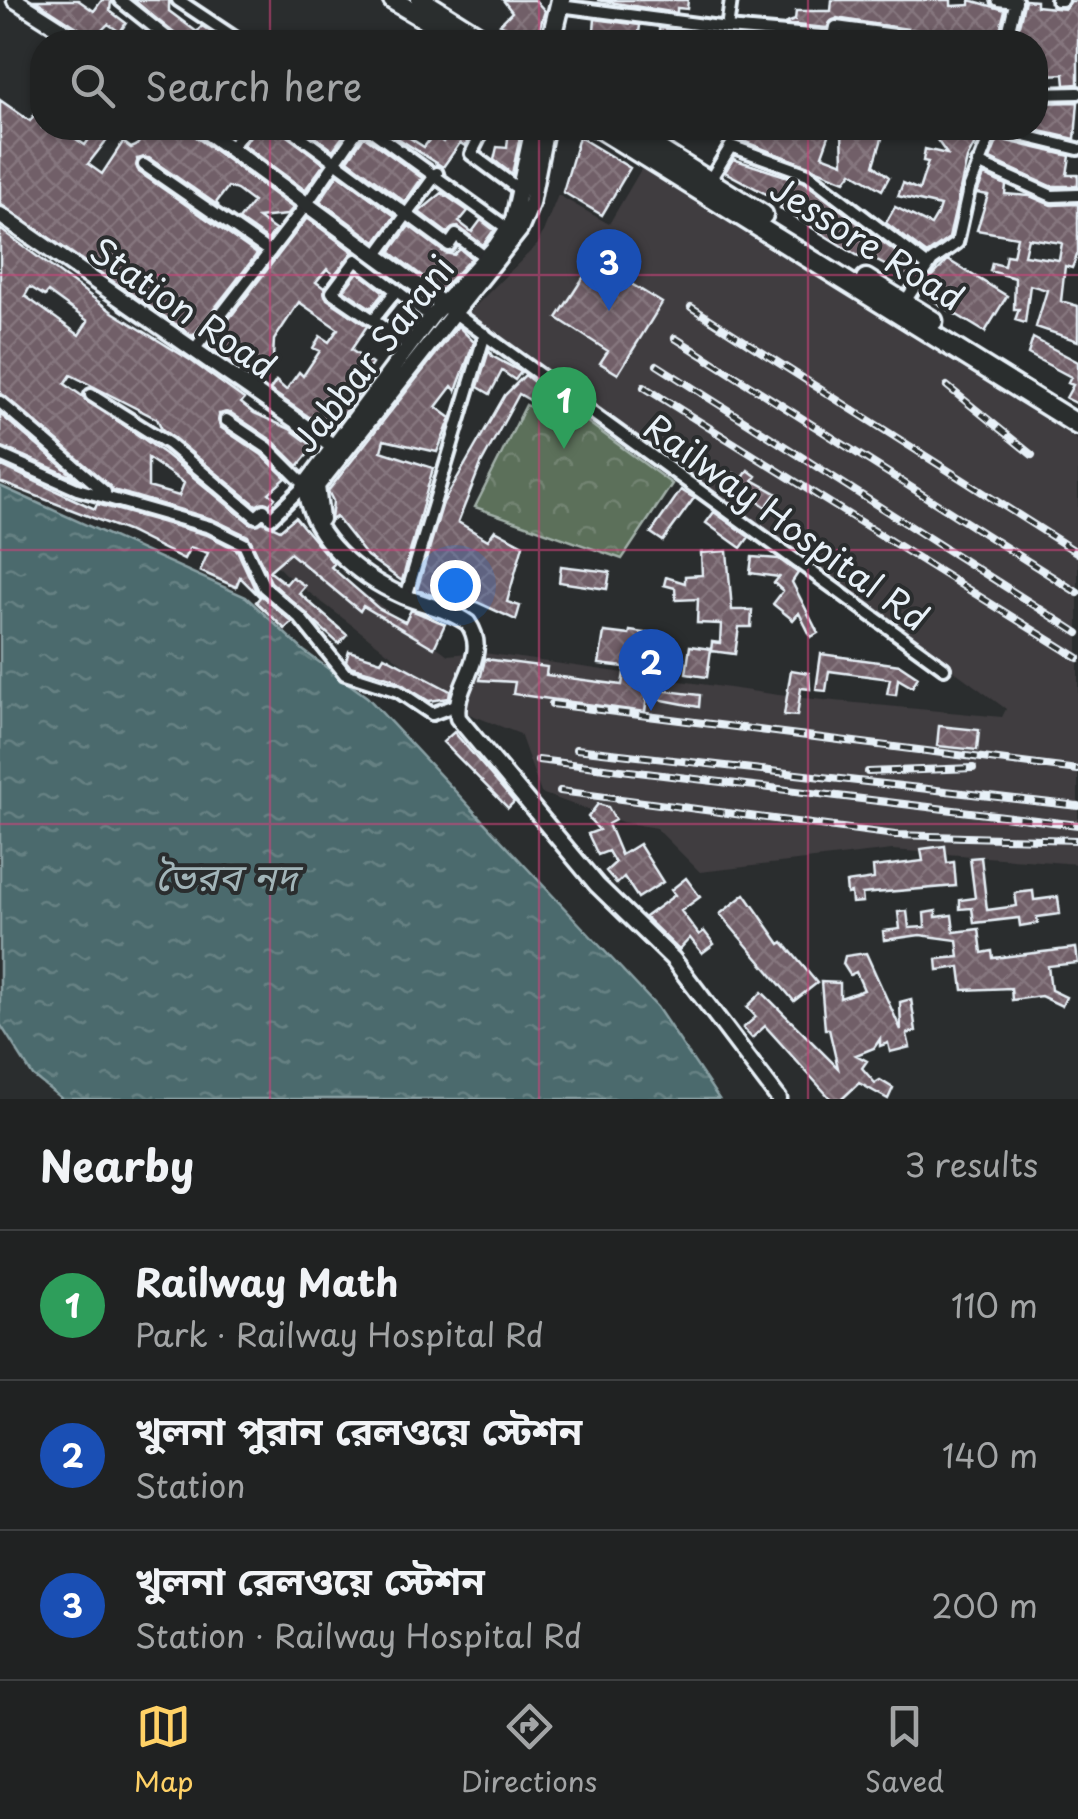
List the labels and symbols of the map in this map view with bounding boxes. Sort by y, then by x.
street label: Jessore Road [761,161,975,323]
street label: Station Road [80,223,288,391]
pin: 3 [576,228,642,311]
street label: Jabbar Sarani [278,243,466,463]
pin: 1 [532,366,596,449]
street label: Railway Hospital Rd [634,399,940,643]
your location [430,560,481,611]
pin: 2 [618,628,684,711]
water label: ভৈরব নদ [155,847,304,904]

